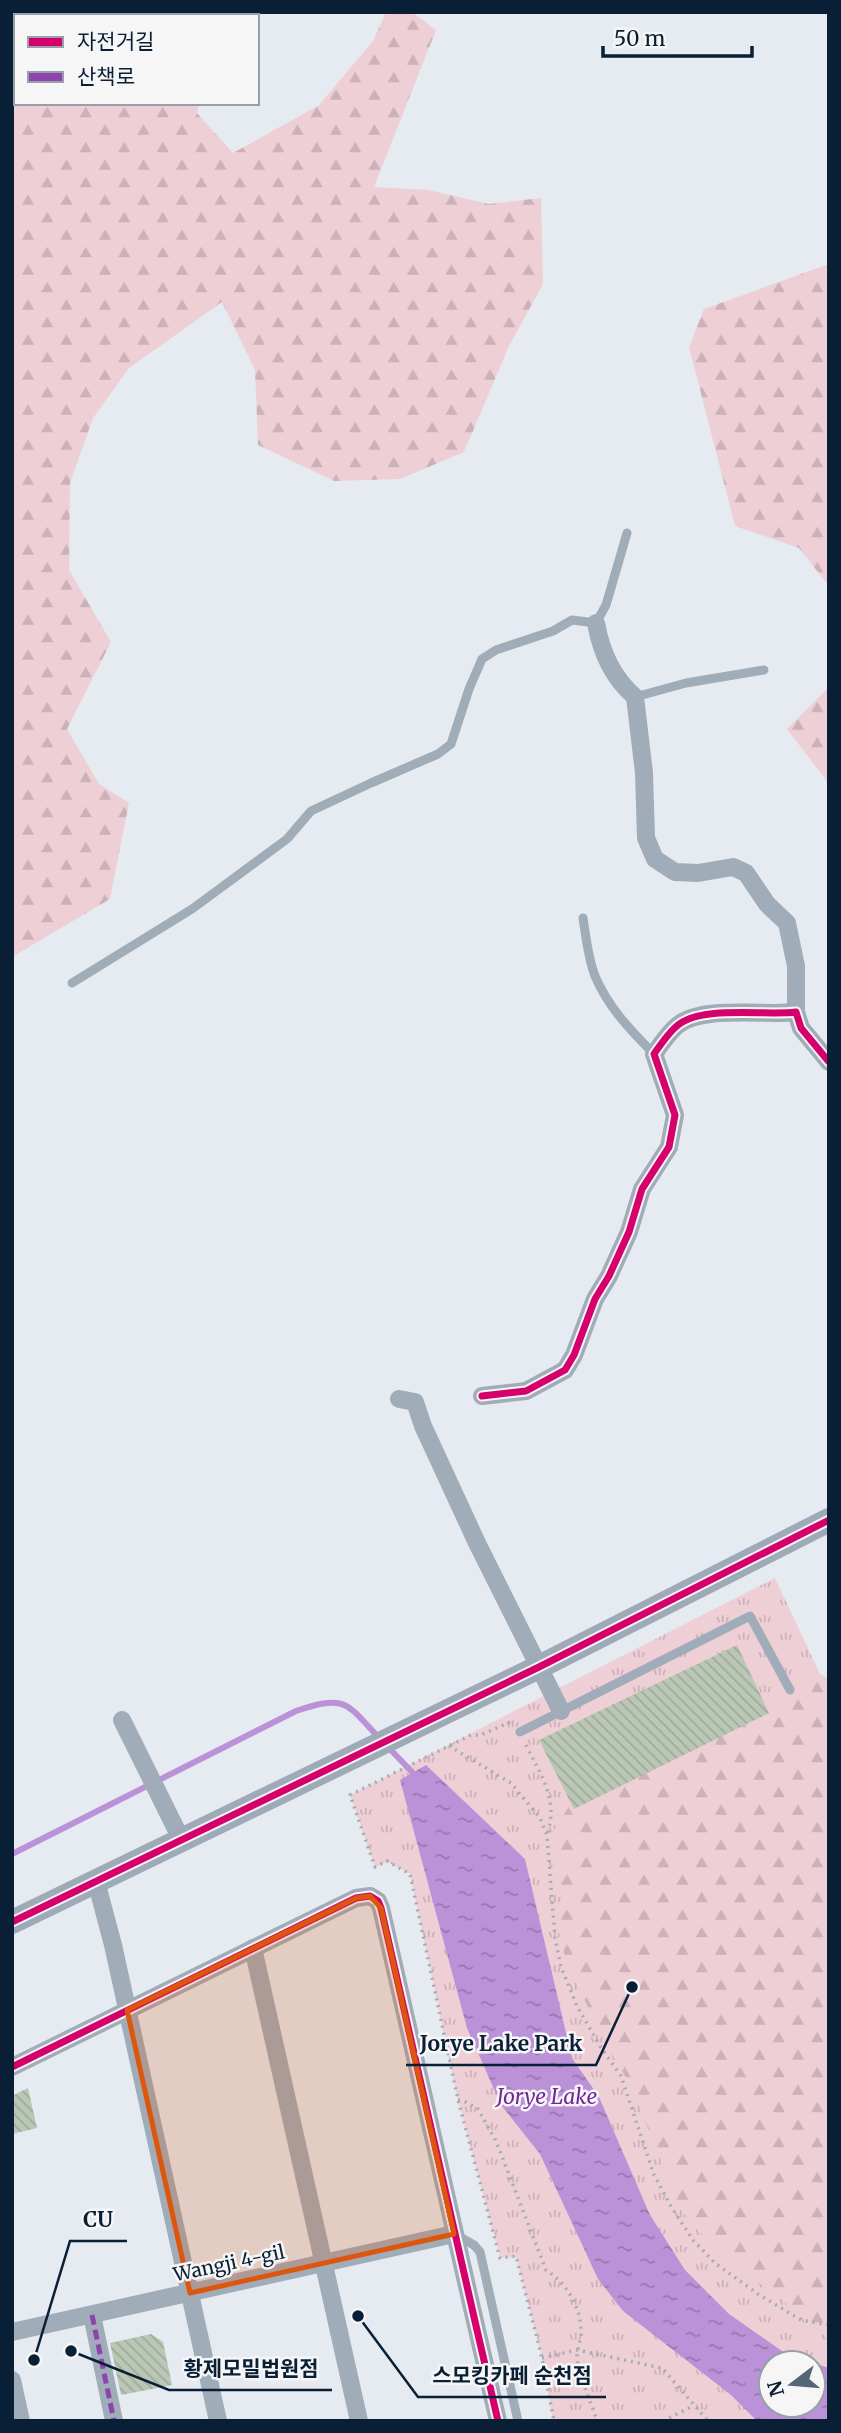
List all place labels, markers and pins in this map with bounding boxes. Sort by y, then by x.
callout: Jorye Lake Park [406,2023,596,2065]
callout: CU [70,2199,127,2241]
callout: 황제모밀법원점 [169,2348,332,2390]
callout: 스모킹카페 순천점 [418,2355,606,2397]

